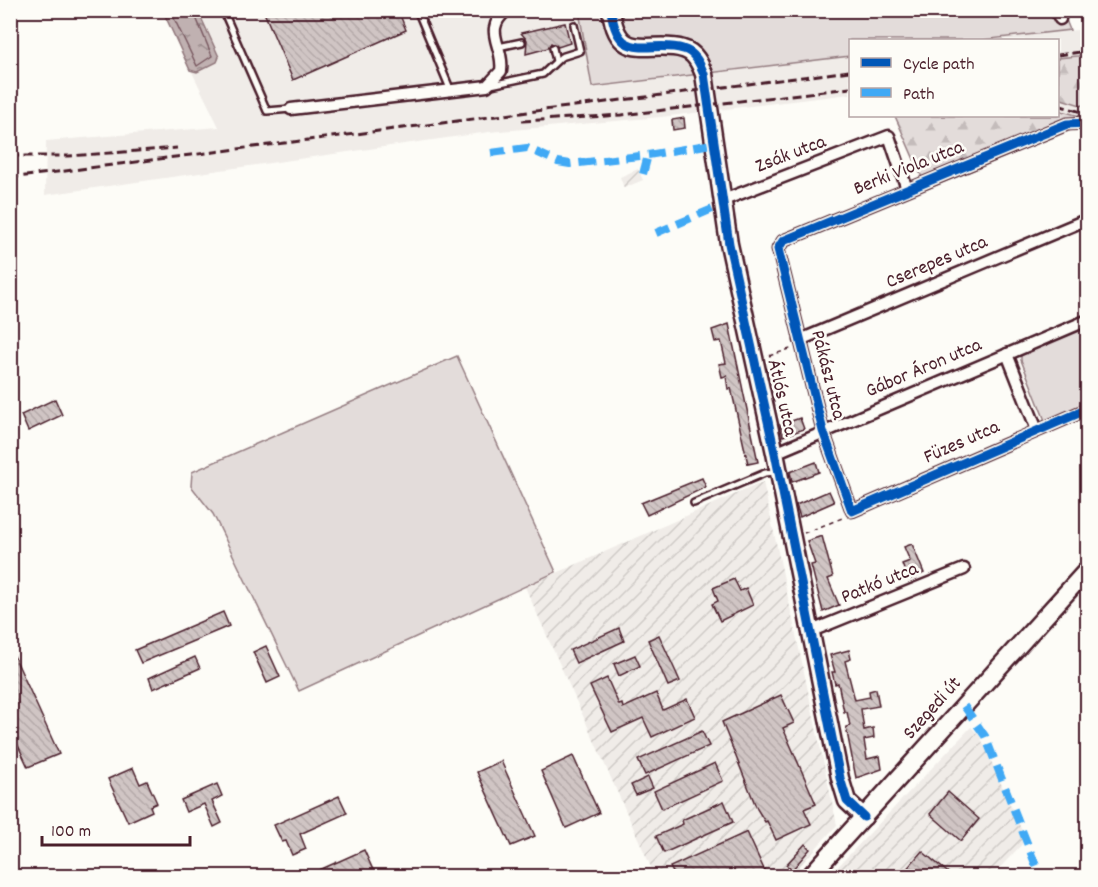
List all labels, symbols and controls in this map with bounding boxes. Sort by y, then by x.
legend [849,39,1059,117]
text: Cycle path [903,53,974,78]
text: Path [903,83,935,108]
street label: Zsák utca [752,129,831,181]
street label: Berki Viola utca [850,134,969,204]
street label: Cserepes utca [882,229,993,297]
street label: Pákász utca [802,327,852,423]
street label: Gábor Áron utca [862,332,987,406]
street label: Átlós utca [759,357,804,440]
street label: Füzes utca [920,414,1005,472]
street label: Patkó utca [837,556,923,612]
street label: Szegedi út [897,671,969,747]
scale bar [42,809,190,847]
text: 100 m [51,820,91,845]

